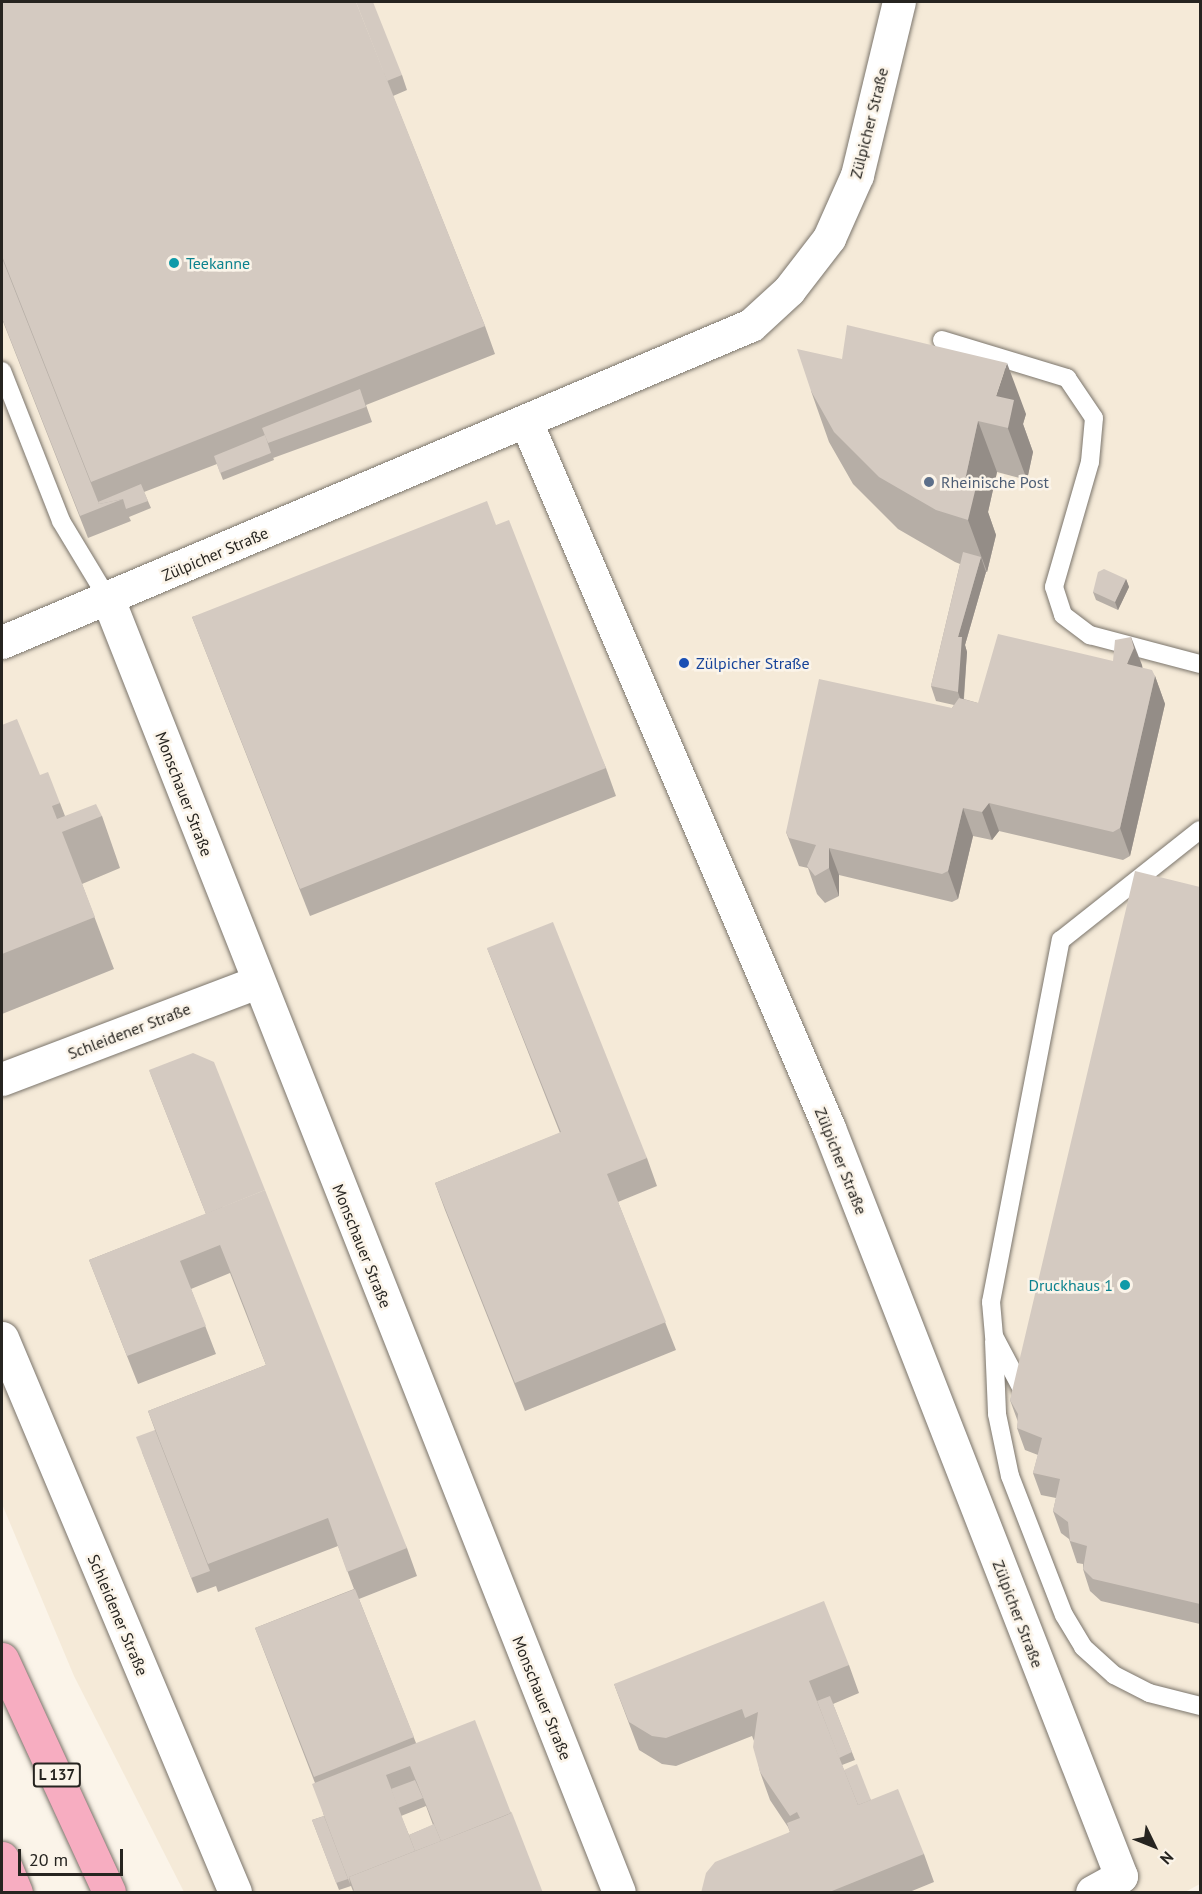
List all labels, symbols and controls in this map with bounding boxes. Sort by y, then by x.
street label: Zülpicher Straße [846,66,892,180]
place label: Teekanne [186,253,250,273]
marker: Teekanne [167,256,181,270]
place label: Rheinische Post [941,472,1049,492]
marker: Rheinische Post [922,475,936,489]
street label: Zülpicher Straße [159,523,271,585]
place label: Zülpicher Straße [696,653,810,673]
marker: Zülpicher Straße [677,656,691,670]
street label: Monschauer Straße [151,729,217,859]
street label: Schleidener Straße [65,999,193,1063]
street label: Zülpicher Straße [811,1105,871,1217]
street label: Monschauer Straße [328,1181,396,1311]
place label: Druckhaus 1 [1029,1275,1113,1295]
marker: Druckhaus 1 [1118,1278,1132,1292]
street label: Schleidener Straße [84,1552,152,1678]
street label: Zülpicher Straße [989,1558,1047,1670]
street label: Monschauer Straße [508,1633,576,1763]
road number: L 137 [32,1763,82,1787]
north arrow [1124,1816,1184,1876]
scale bar [21,1837,126,1875]
text: 20 m [29,1848,68,1871]
text: N [1156,1848,1178,1869]

